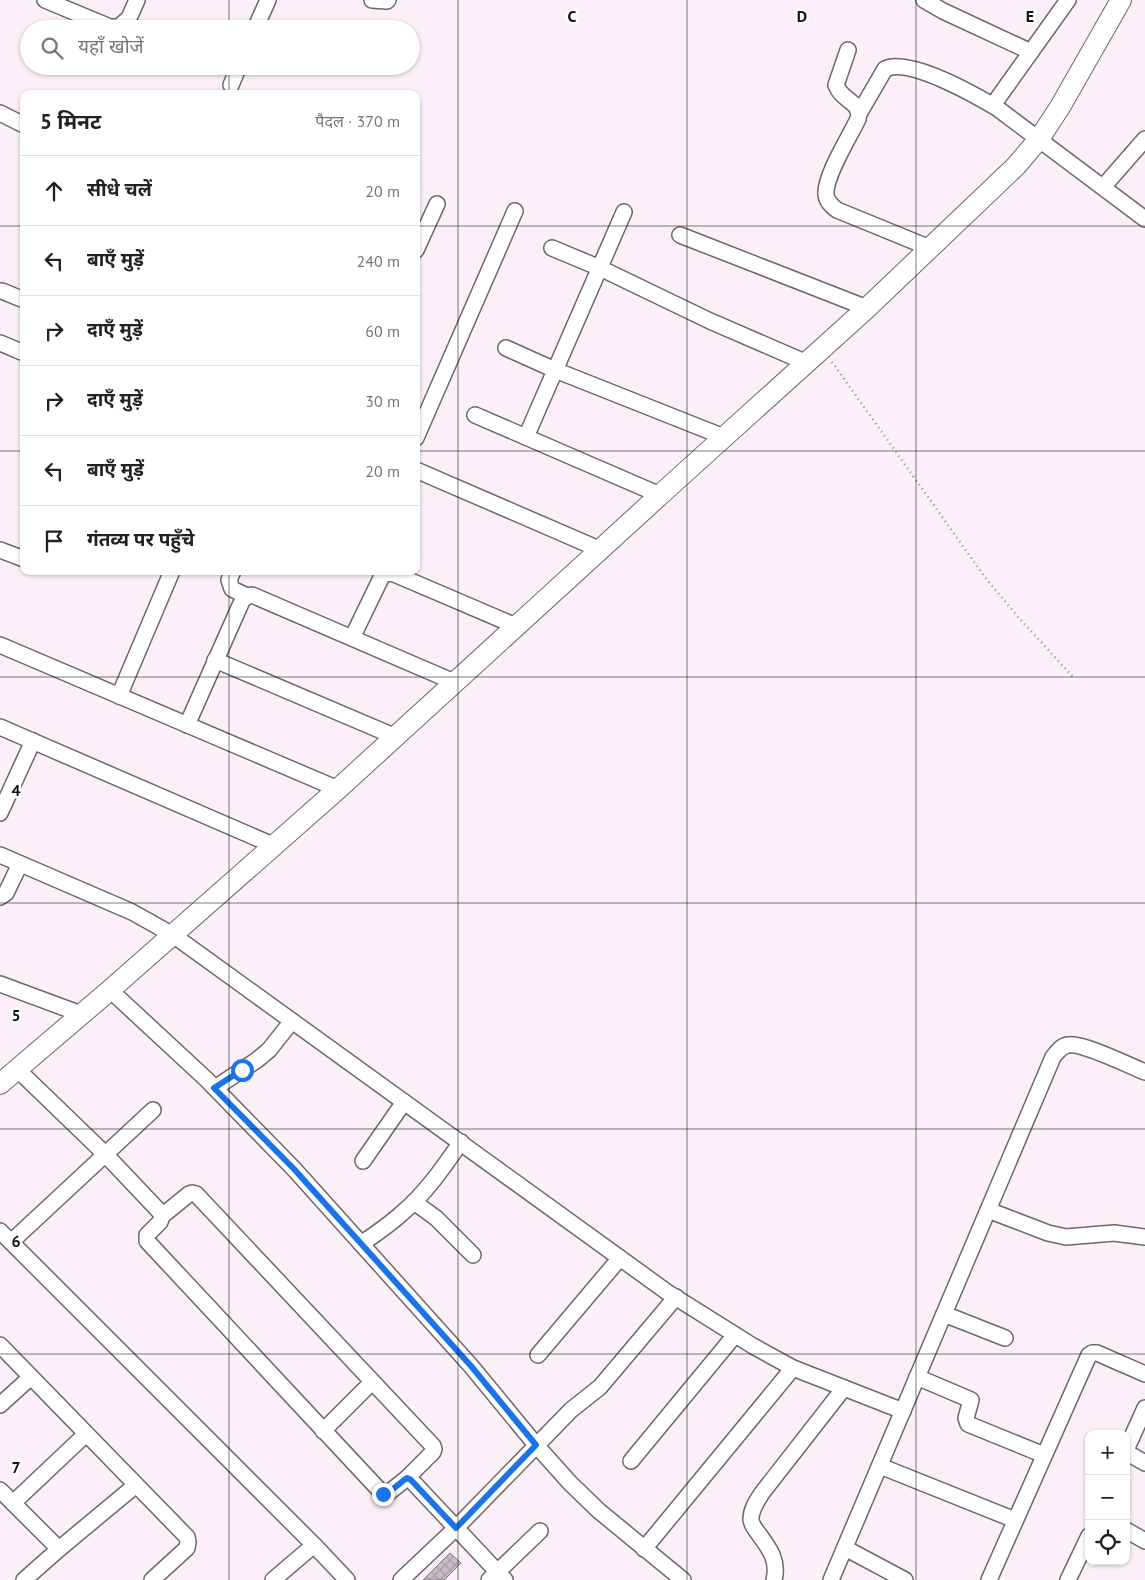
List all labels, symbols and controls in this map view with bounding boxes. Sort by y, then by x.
text: C [568,6,577,26]
text: D [797,6,807,26]
text: E [1026,6,1034,26]
search box [20,20,420,75]
icon: search [38,34,66,62]
text: यहाँ खोजें [78,34,144,58]
text: 5 मिनट [40,108,101,135]
text: पैदल · 370 m [315,111,400,131]
icon: ahead [40,177,68,205]
text: सीधे चलें [87,177,152,201]
text: 20 m [365,181,400,201]
icon: left [40,247,68,275]
text: बाएँ मुड़ें [87,247,144,271]
text: 240 m [357,251,400,271]
icon: right [40,317,68,345]
text: दाएँ मुड़ें [87,317,143,341]
text: 60 m [365,321,400,341]
icon: right [40,387,68,415]
text: दाएँ मुड़ें [87,387,143,411]
text: 30 m [365,391,400,411]
icon: left [40,457,68,485]
text: बाएँ मुड़ें [87,457,144,481]
text: 20 m [365,461,400,481]
icon: arrive [40,527,68,555]
text: गंतव्य पर पहुँचे [87,527,194,551]
text: 4 [11,780,21,800]
text: 5 [11,1005,21,1025]
route start [231,1059,254,1082]
text: 6 [11,1231,21,1251]
map controls [1085,1430,1130,1565]
button: + [1085,1430,1130,1475]
text: 7 [11,1457,21,1477]
button: − [1085,1475,1130,1520]
route end [372,1483,395,1506]
button: locate [1085,1520,1130,1565]

